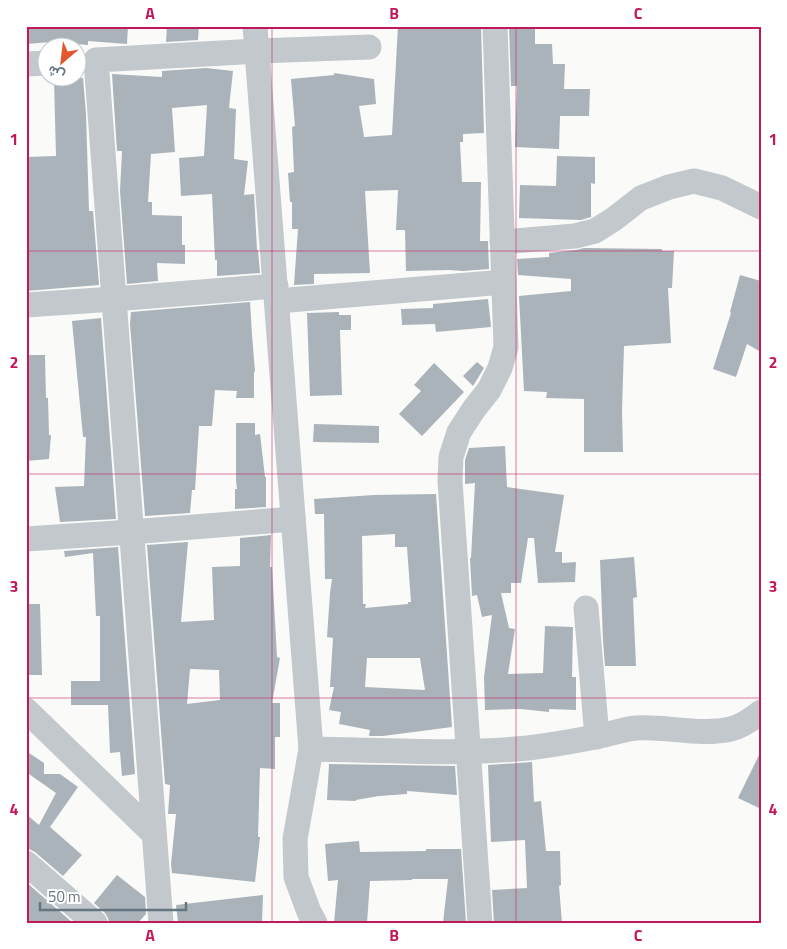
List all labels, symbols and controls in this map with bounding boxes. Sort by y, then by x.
text: A [145,1,155,25]
text: B [389,1,399,25]
text: C [634,1,643,25]
north arrow [38,38,88,88]
text: ش [43,61,68,87]
text: 1 [10,127,18,151]
text: 1 [769,127,777,151]
text: 2 [10,350,18,374]
text: 2 [769,350,777,374]
text: 3 [10,574,18,598]
text: 3 [769,574,777,598]
text: 4 [10,797,19,821]
text: 4 [769,797,778,821]
scale bar [40,879,186,911]
text: 50 m [48,885,81,908]
text: A [145,923,155,947]
text: B [389,923,399,947]
text: C [634,923,643,947]

